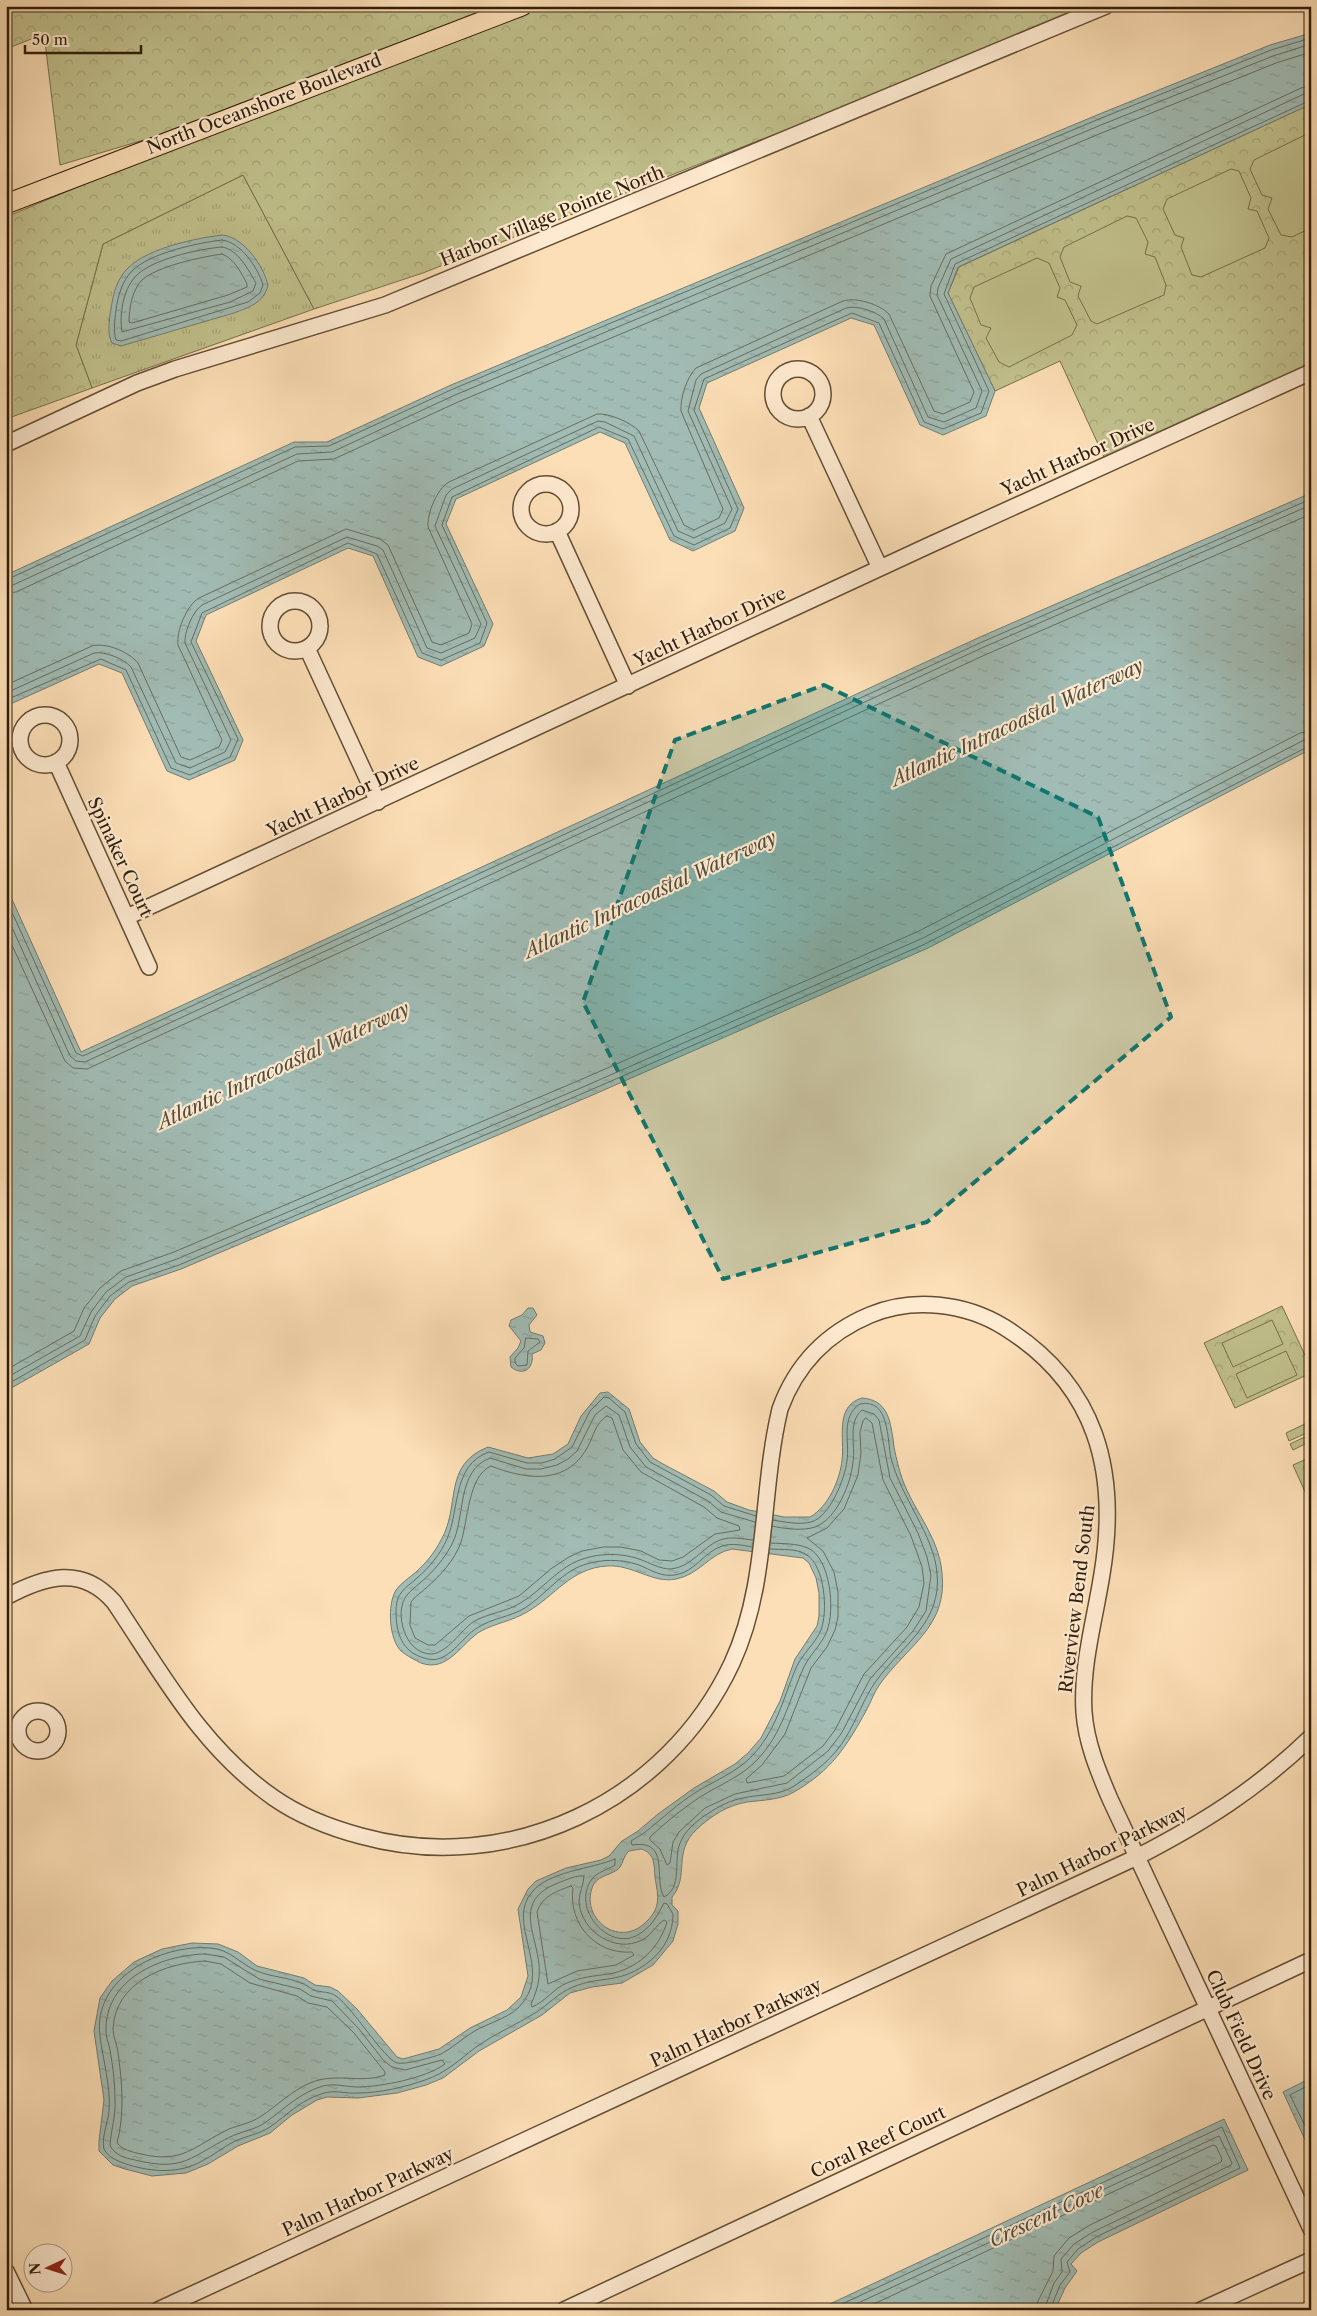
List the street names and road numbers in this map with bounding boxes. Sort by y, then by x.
street label: North Oceanshore Boulevard [143,49,385,159]
street label: Harbor Village Pointe North [437,161,667,271]
street label: Yacht Harbor Drive [997,413,1158,501]
street label: Yacht Harbor Drive [629,582,790,672]
street label: Yacht Harbor Drive [262,752,423,842]
street label: Spinaker Court [83,794,158,921]
street label: Riverview Bend South [1055,1504,1099,1694]
street label: Palm Harbor Parkway [1013,1800,1191,1902]
street label: Club Field Drive [1201,1966,1281,2104]
street label: Palm Harbor Parkway [647,1973,826,2072]
street label: Coral Reef Court [807,2101,950,2183]
street label: Palm Harbor Parkway [279,2142,458,2241]

